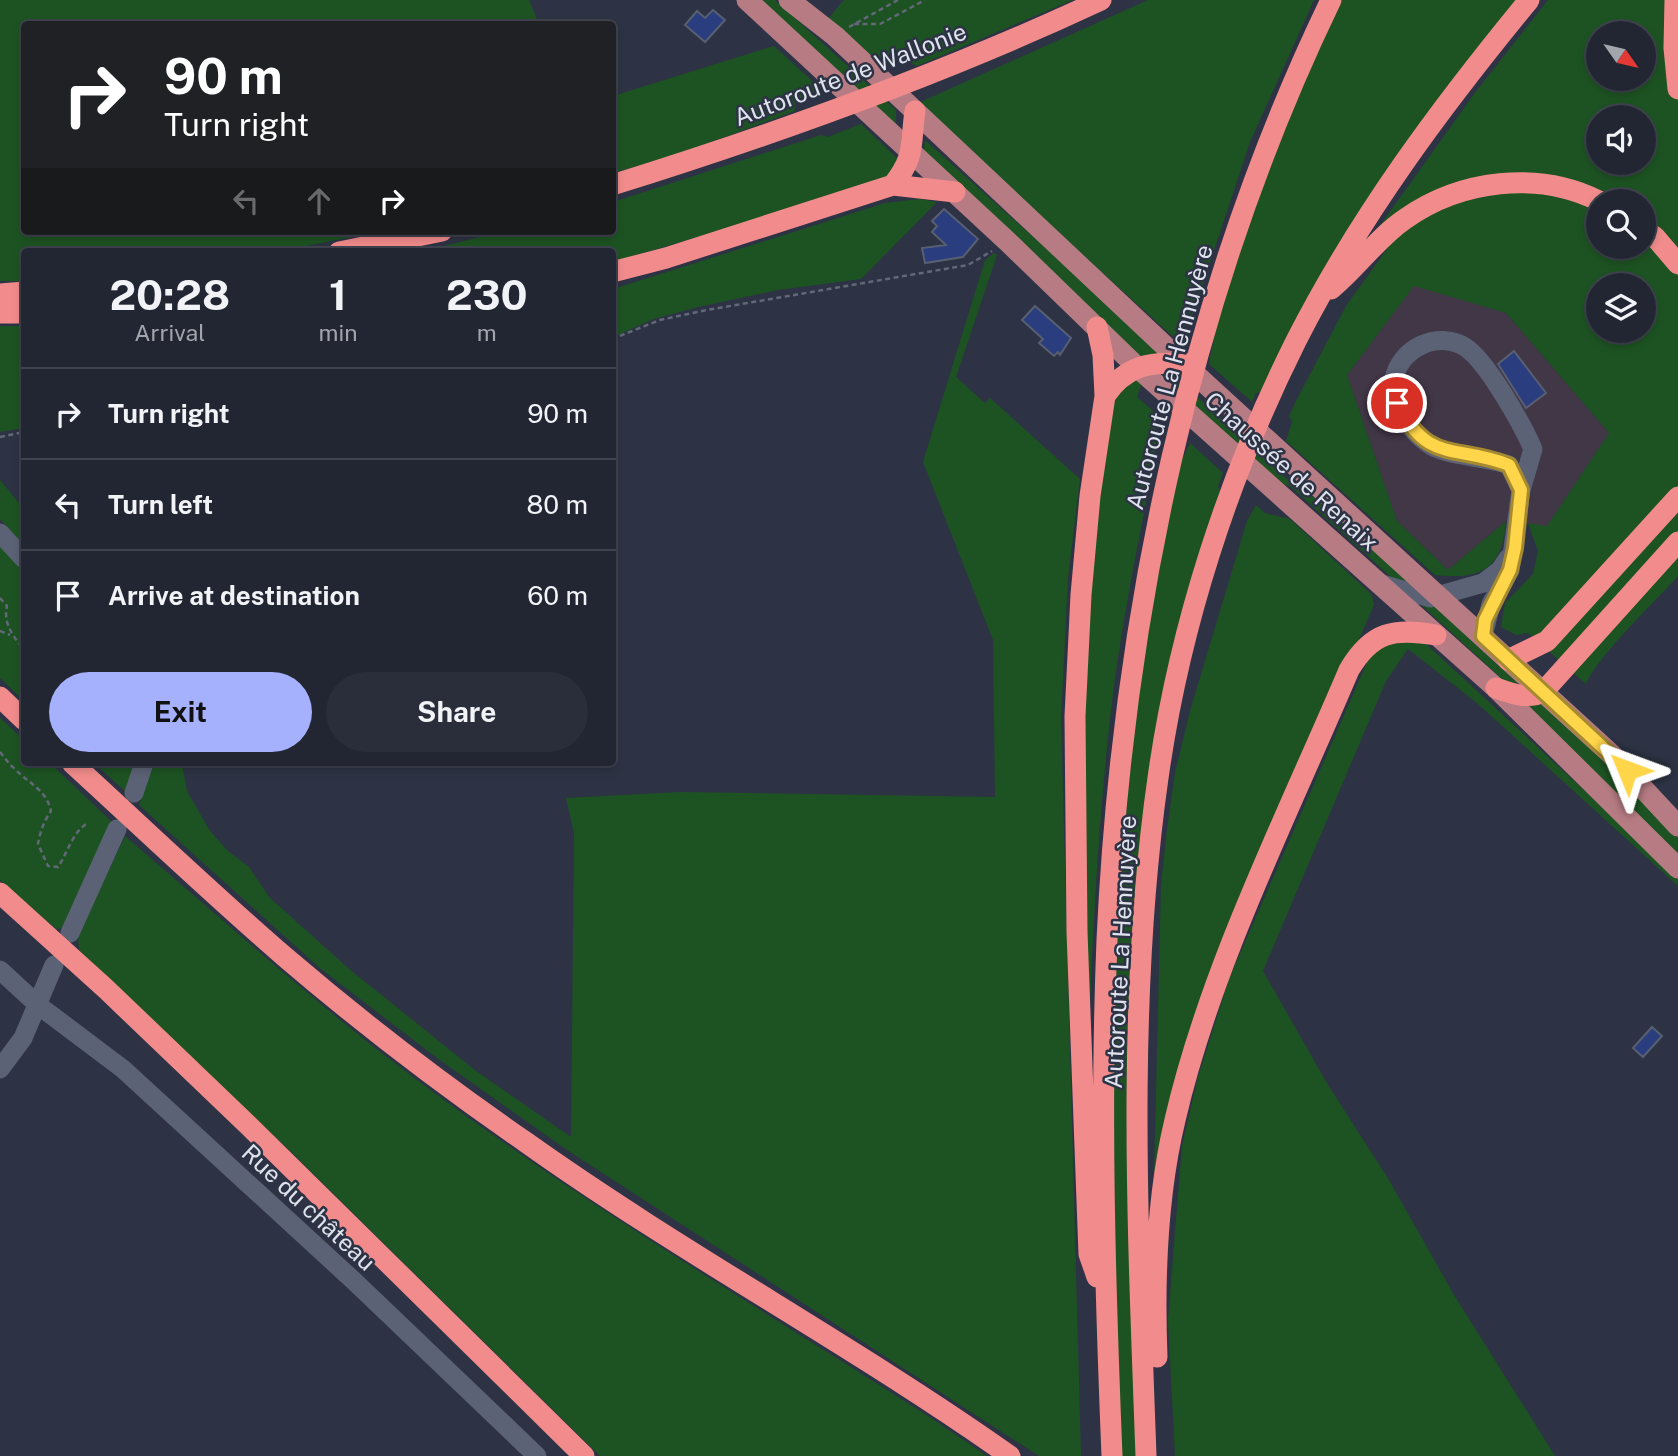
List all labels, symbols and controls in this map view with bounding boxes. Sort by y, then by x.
street label: Autoroute de Wallonie [730,17,970,131]
north arrow [1586,21,1656,91]
map controls [1586,21,1656,343]
text: 90 m [164,47,283,105]
icon: right [49,49,140,140]
button: sound [1586,105,1656,175]
text: Turn right [164,106,309,143]
icon: left [227,182,265,220]
icon: ahead [300,182,338,220]
icon: right [373,182,411,220]
button: search [1586,189,1656,259]
street label: Autoroute La Hennuyère [1120,241,1218,513]
text: 20:28 [109,270,230,319]
text: 1 [329,270,347,319]
text: 230 [446,270,528,319]
button: layers [1586,273,1656,343]
text: Arrival [134,319,205,346]
text: min [319,319,358,346]
text: m [477,319,497,346]
pin [1367,373,1427,433]
icon: arrive [1378,384,1416,422]
street label: Chaussée de Renaix [1199,386,1385,556]
icon: right [49,395,87,433]
text: Turn right [108,398,230,429]
text: 90 m [527,398,588,429]
icon: left [49,486,87,524]
text: Turn left [108,489,213,520]
text: 80 m [527,489,588,520]
icon: arrive [49,577,87,615]
text: Arrive at destination [108,580,360,611]
text: 60 m [527,580,588,611]
button: Exit [49,672,312,752]
button: Share [326,672,588,752]
position arrow [1590,733,1664,807]
street label: Autoroute La Hennuyère [1099,815,1141,1089]
street label: Rue du château [237,1138,381,1276]

